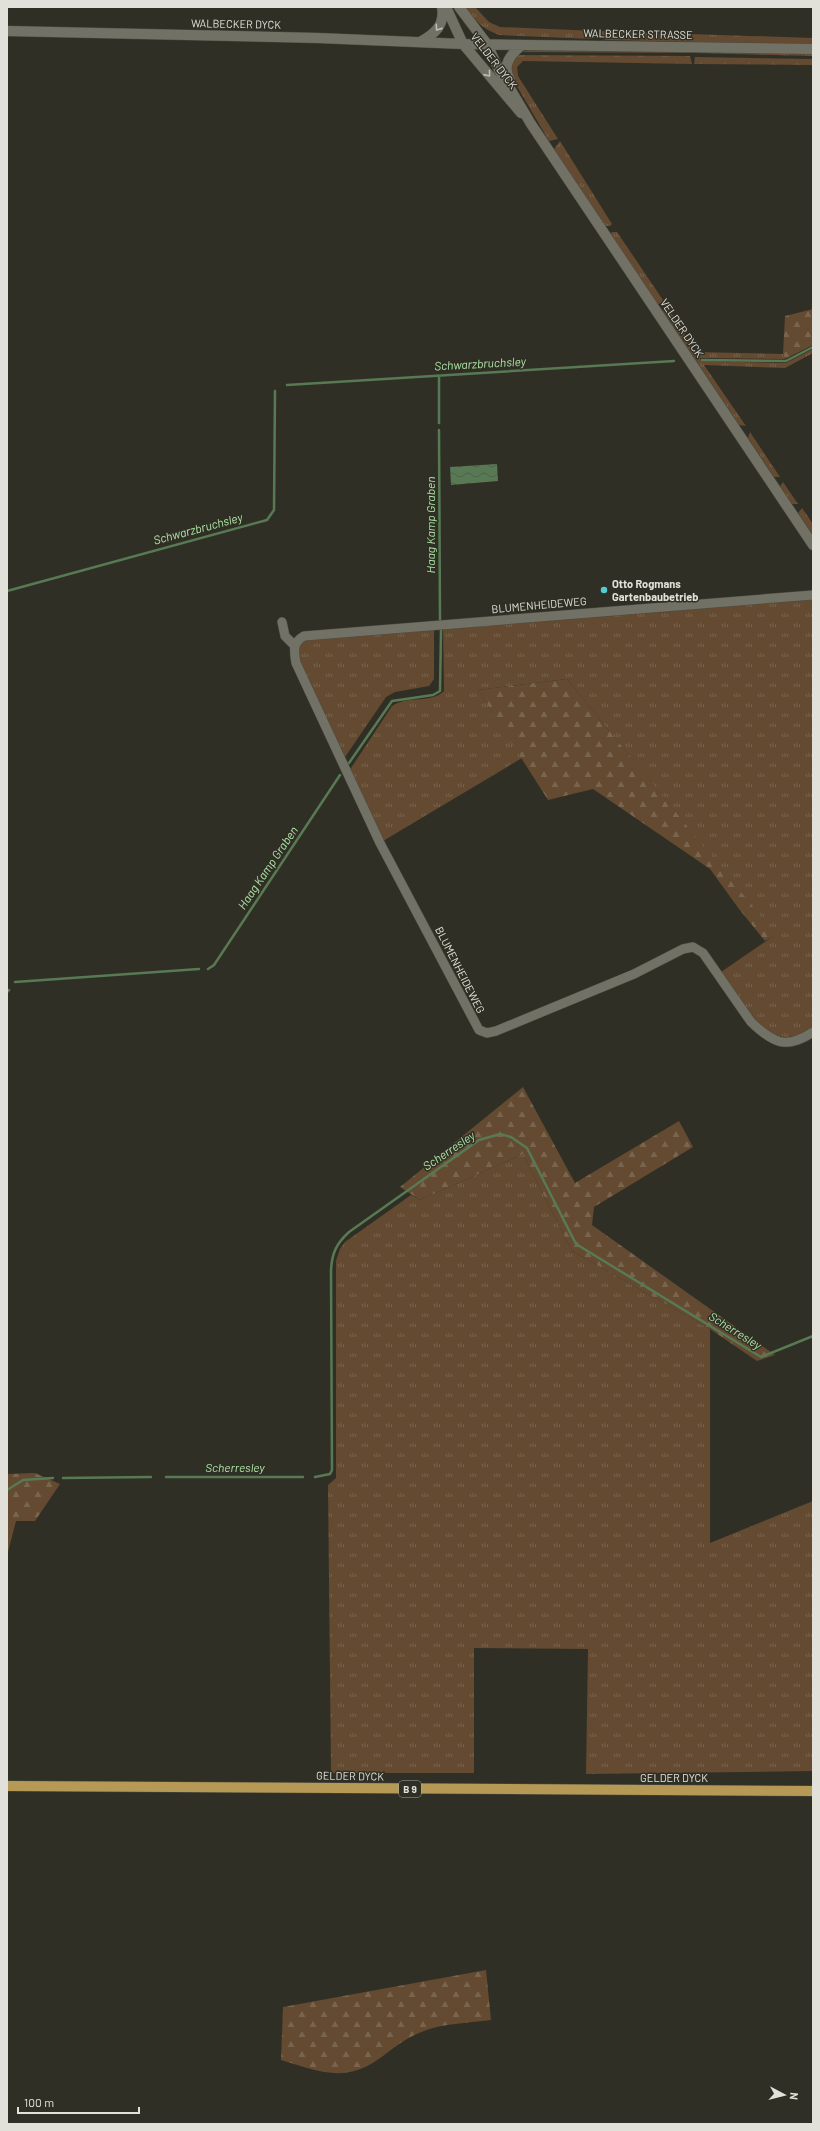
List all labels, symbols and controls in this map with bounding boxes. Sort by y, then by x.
street label: WALBECKER DYCK [191,16,281,31]
one-way arrow [436,24,443,31]
street label: WALBECKER STRASSE [583,26,693,41]
street label: VELDER DYCK [468,30,520,92]
one-way arrow [483,69,490,77]
street label: VELDER DYCK [658,296,707,360]
water label: Schwarzbruchsley [434,354,527,372]
water label: Haag Kamp Graben [423,477,437,573]
water label: Schwarzbruchsley [152,509,244,547]
place label: Otto Rogmans Gartenbaubetrieb [612,577,698,603]
marker: Otto Rogmans Gartenbaubetrieb [599,585,609,595]
street label: BLUMENHEIDEWEG [491,594,587,615]
water label: Haag Kamp Graben [234,823,300,912]
street label: BLUMENHEIDEWEG [433,924,488,1015]
water label: Scherresley [420,1127,478,1173]
water label: Scherresley [707,1308,765,1352]
water label: Scherresley [205,1460,265,1474]
street label: GELDER DYCK [316,1768,384,1783]
street label: GELDER DYCK [640,1771,708,1784]
road number: B 9 [399,1781,421,1797]
north arrow [764,2075,804,2115]
scale bar [18,2089,139,2115]
text: N [788,2092,801,2101]
text: 100 m [24,2095,54,2109]

